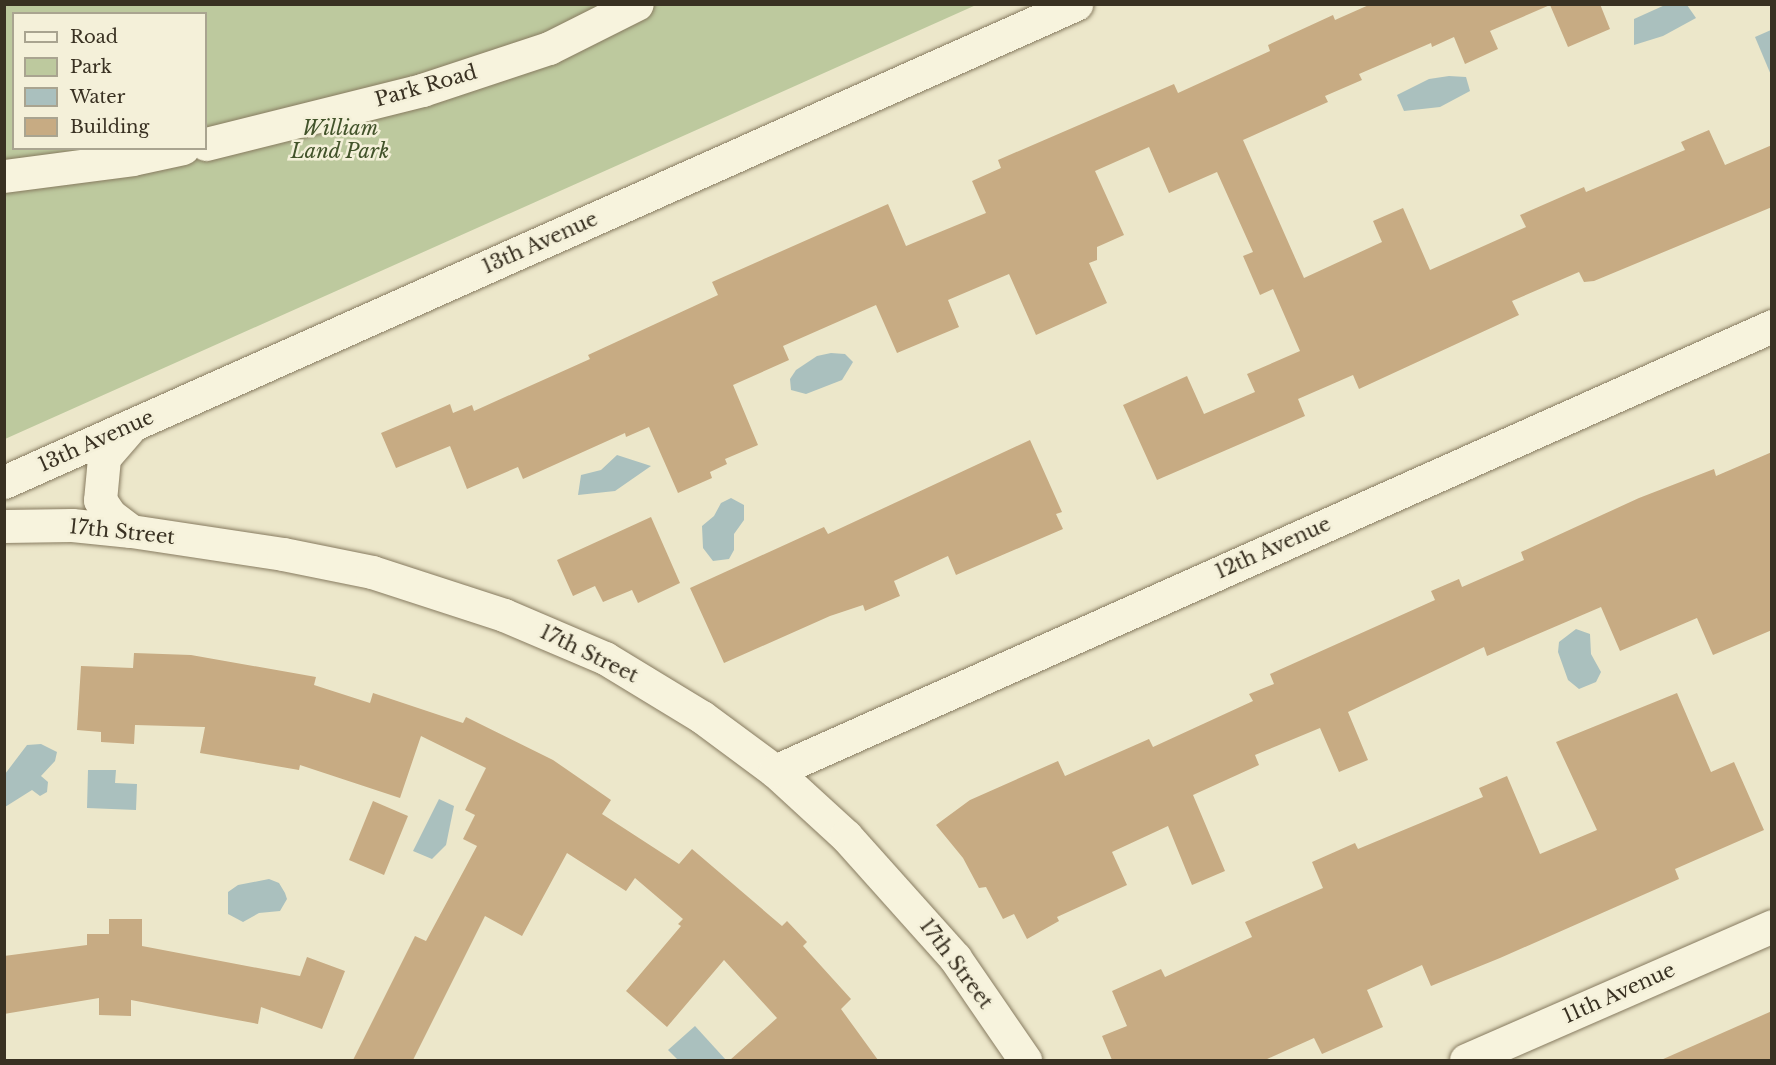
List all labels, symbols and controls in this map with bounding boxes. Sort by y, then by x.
legend [12,12,207,150]
text: Road [70,26,118,48]
text: Park [70,56,112,78]
street label: Park Road [372,60,480,112]
text: Water [70,86,125,108]
text: Building [70,116,149,138]
park label: William Land Park [290,117,390,164]
street label: 13th Avenue [478,207,602,279]
street label: 13th Avenue [34,405,158,477]
street label: 12th Avenue [1211,512,1335,584]
street label: 17th Street [68,515,176,549]
street label: 17th Street [536,620,642,688]
street label: 17th Street [914,914,998,1014]
street label: 11th Avenue [1559,957,1679,1029]

